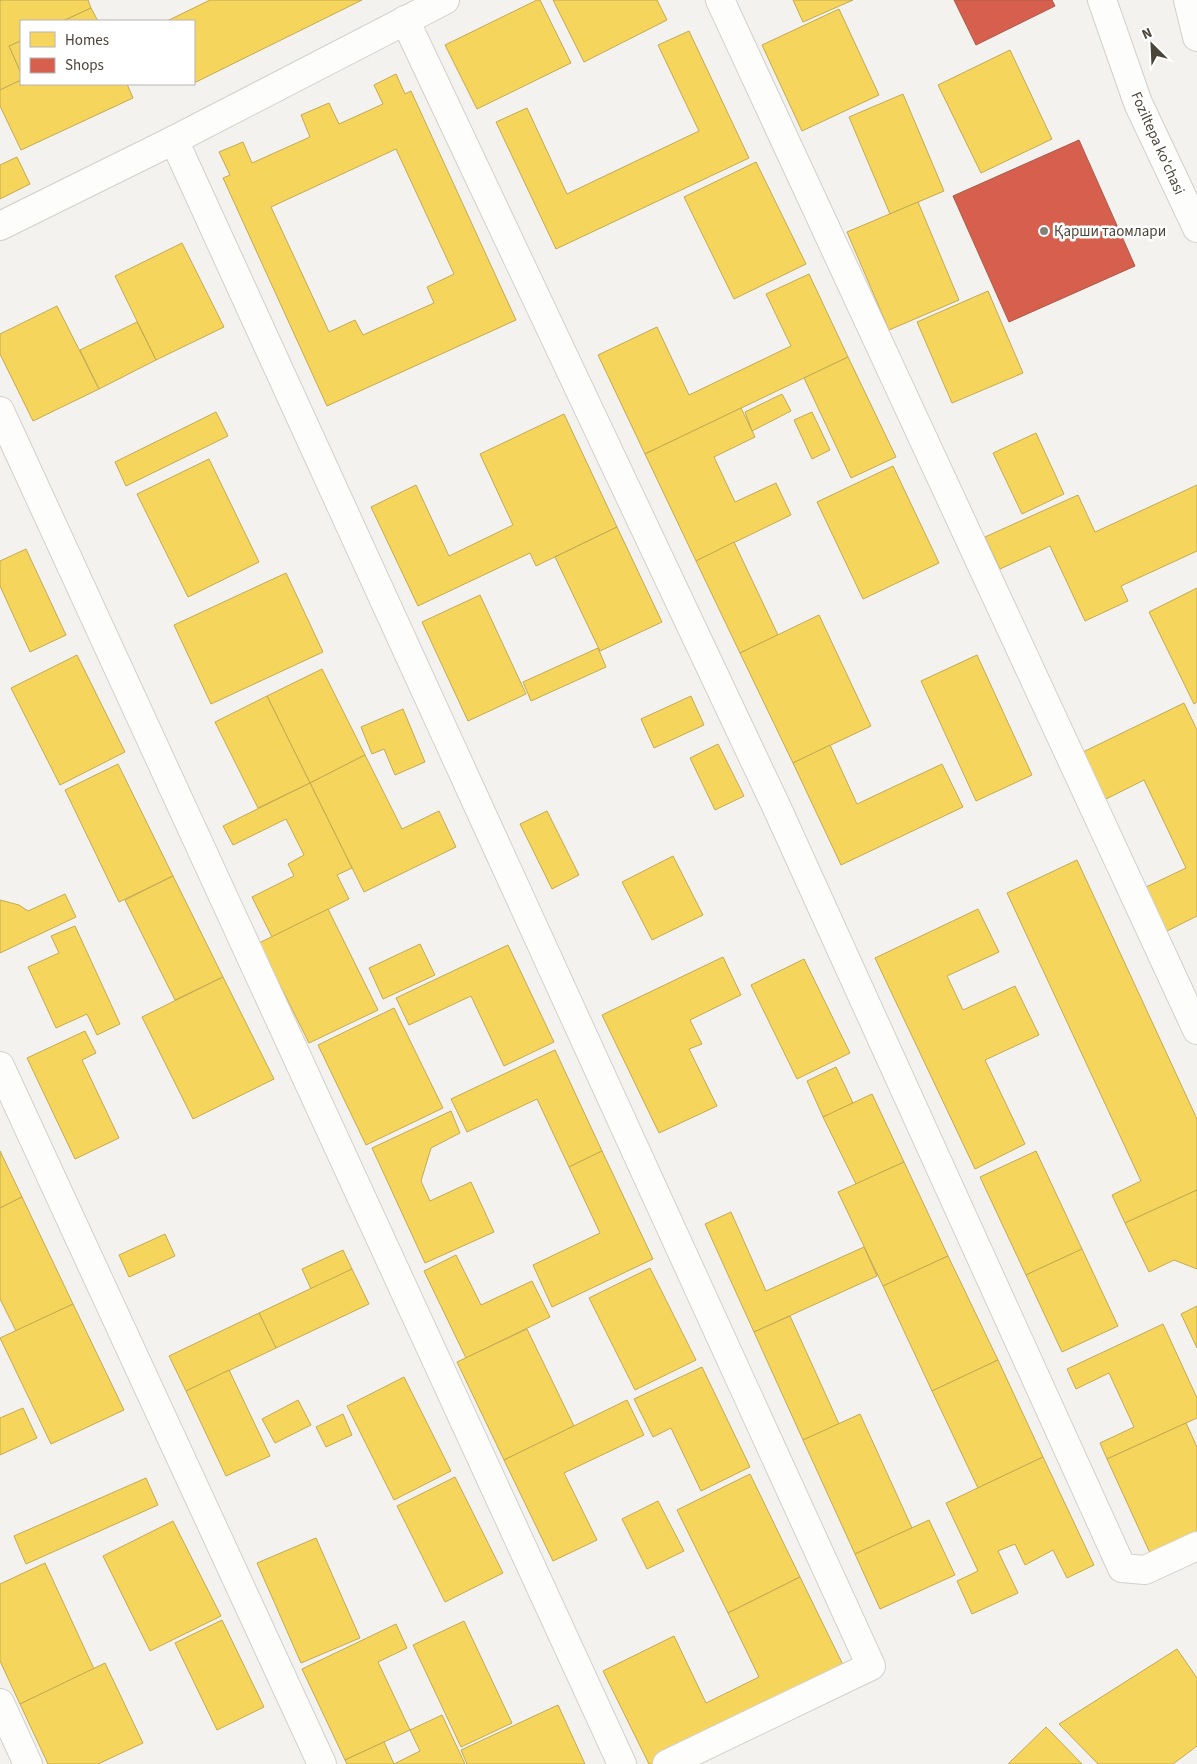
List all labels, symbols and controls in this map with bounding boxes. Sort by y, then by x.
legend [20,20,195,85]
north arrow [1127,20,1177,70]
text: N [1139,23,1155,45]
text: Homes [65,30,109,51]
text: Shops [65,55,104,76]
street label: Foziltepa ko'chasi [1125,88,1190,198]
place label: Қарши таомлари [1054,221,1166,242]
marker: Қарши таомлари [1038,225,1050,237]

